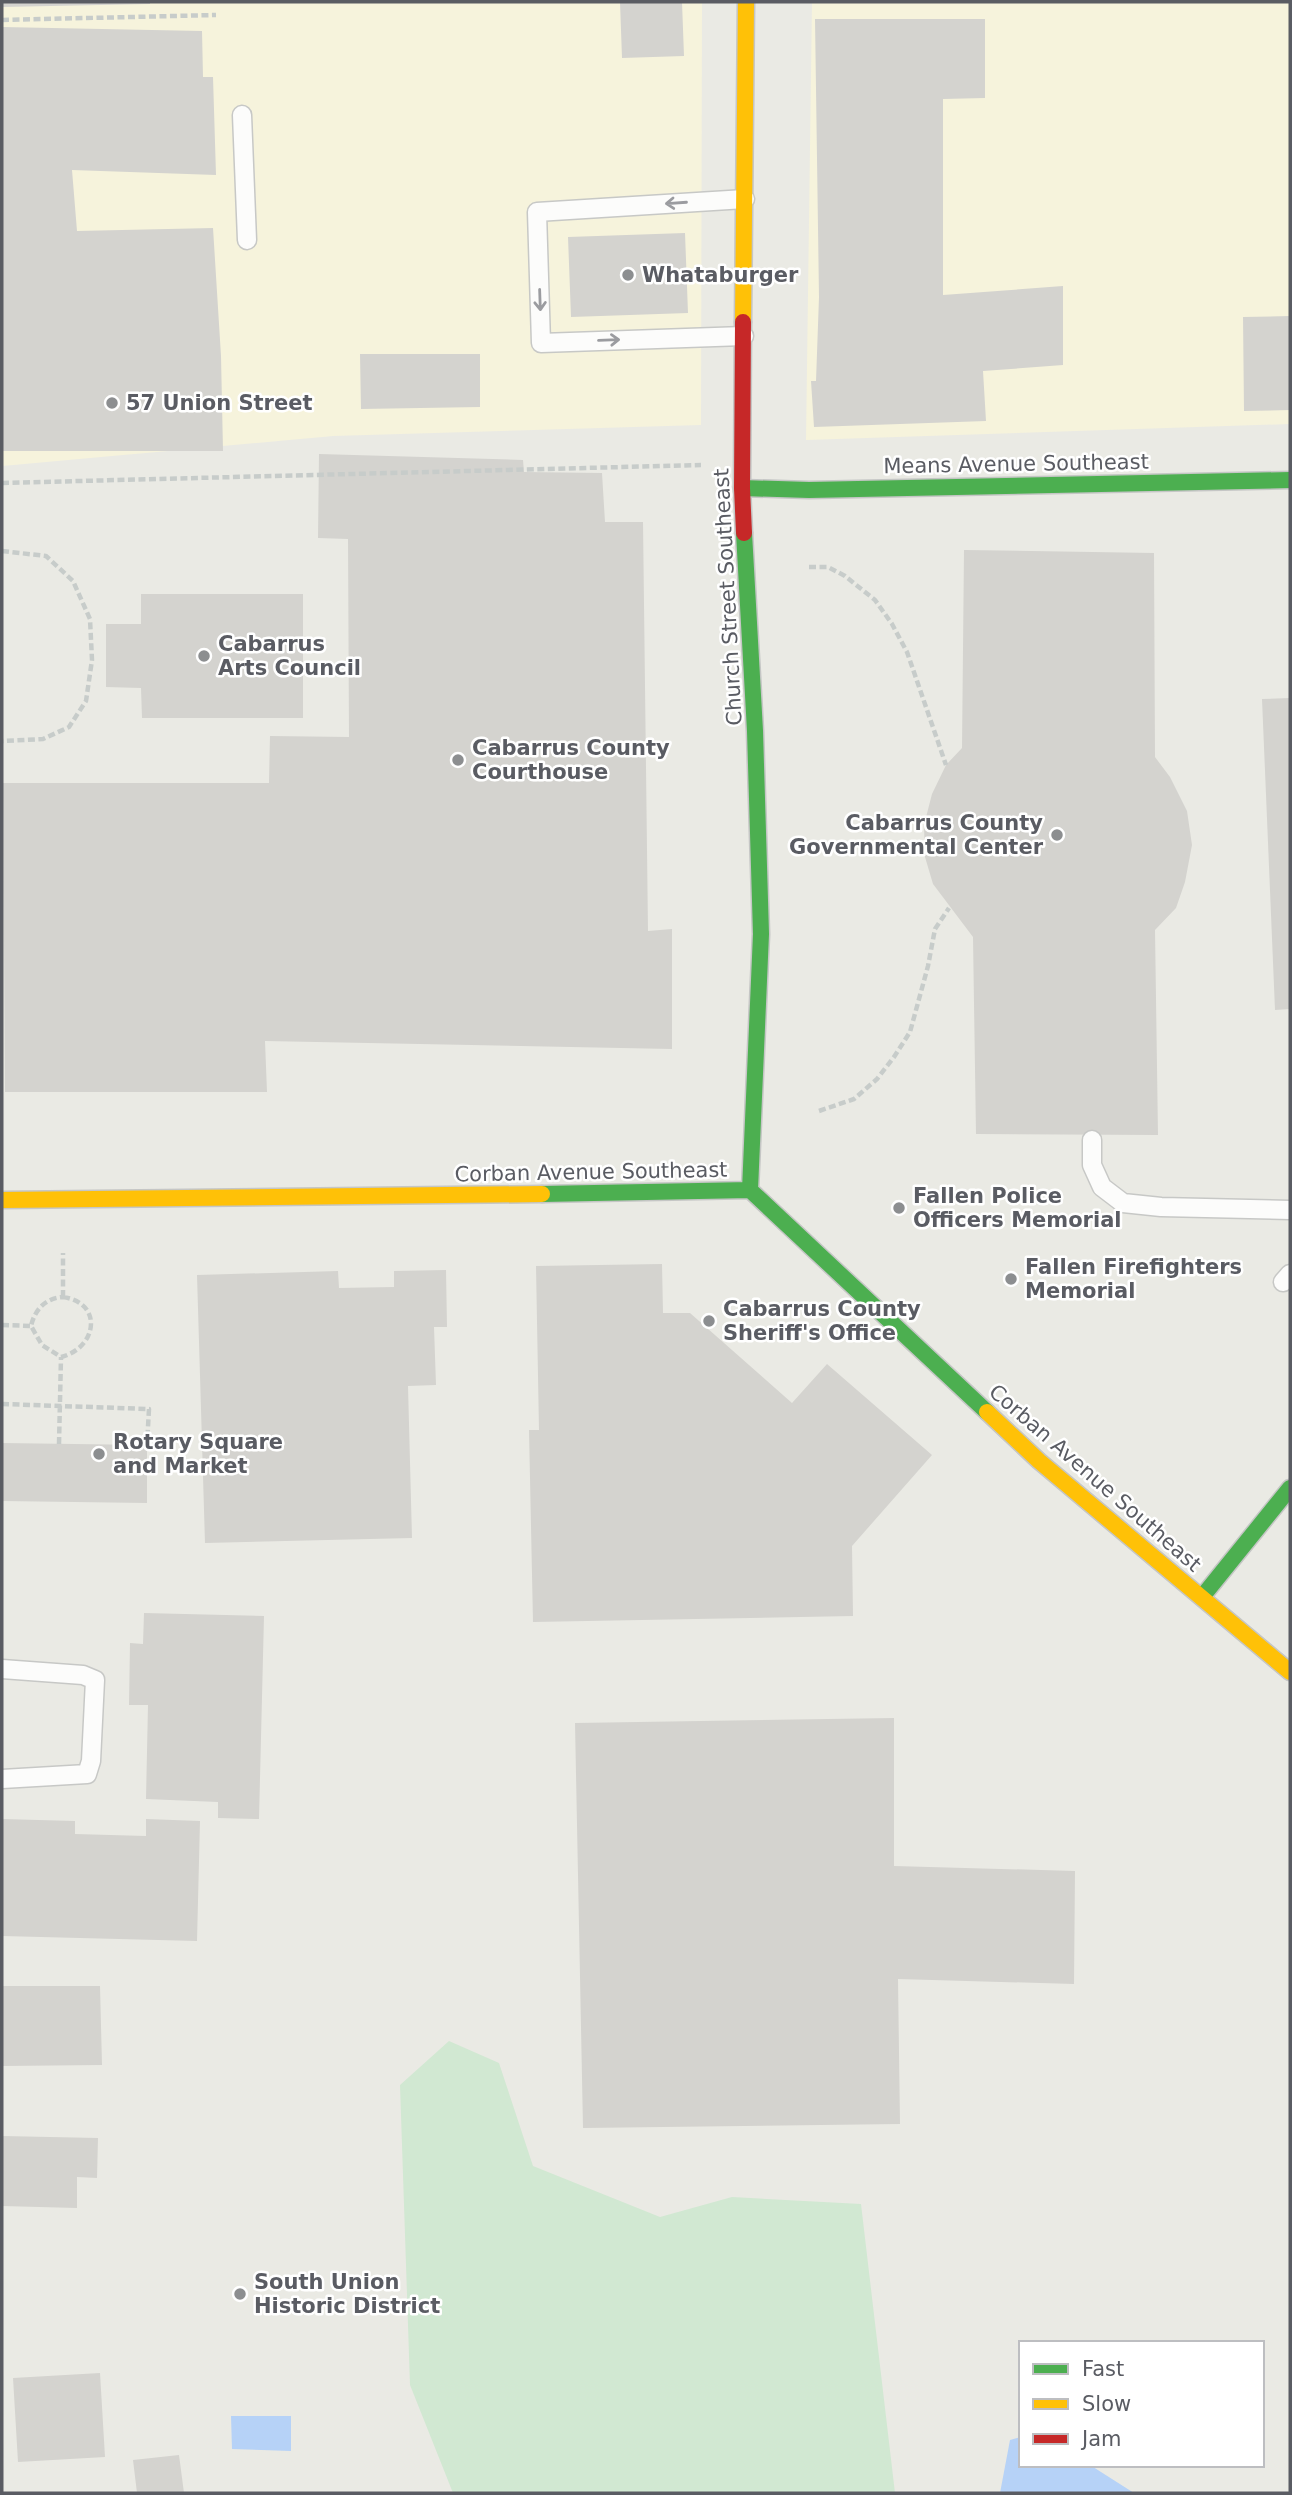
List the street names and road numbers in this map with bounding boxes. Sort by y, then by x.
street label: Means Avenue Southeast [883,450,1149,478]
street label: Church Street Southeast [709,468,747,726]
street label: Corban Avenue Southeast [454,1158,728,1186]
street label: Corban Avenue Southeast [984,1379,1206,1577]

